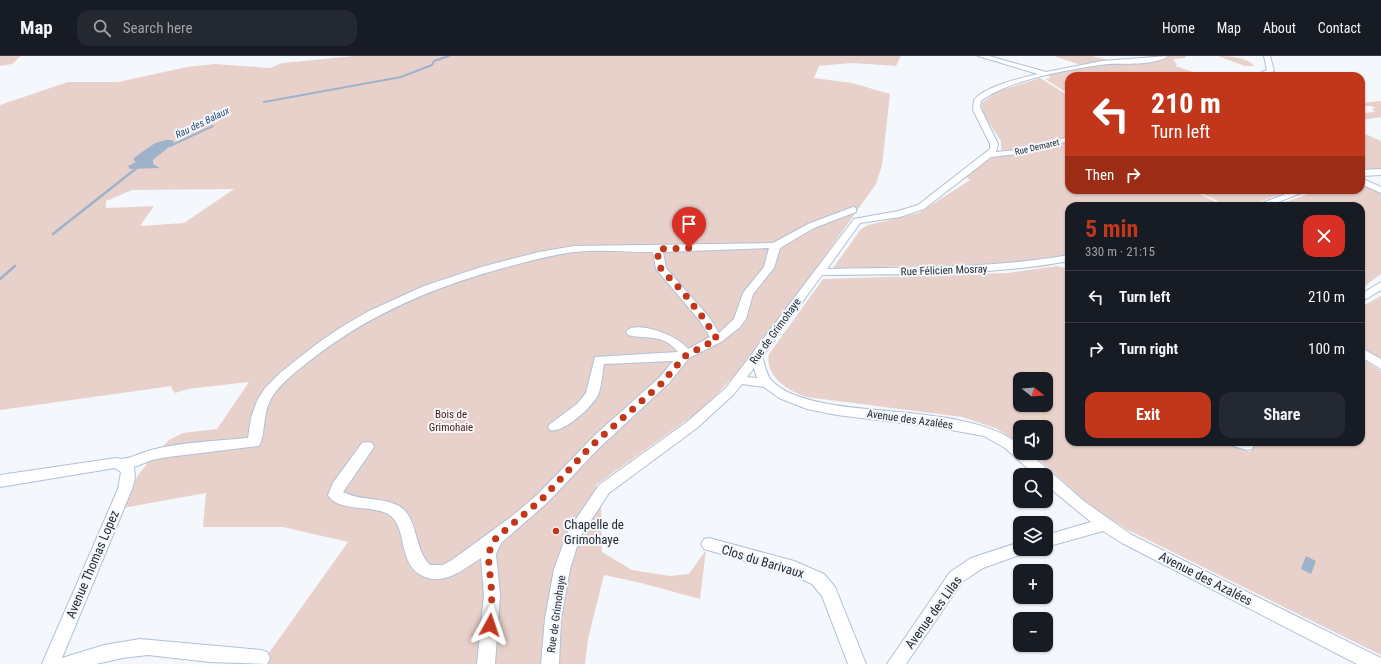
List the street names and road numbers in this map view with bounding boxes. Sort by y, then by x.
street label: Rue Demaret [1014,137,1061,157]
street label: Rue Félicien Mosray [901,262,988,279]
street label: Rue de Grimohaye [747,296,804,367]
street label: Avenue des Azalées [866,407,954,432]
street label: Avenue Thomas Lopez [63,508,122,620]
street label: Clos du Barivaux [720,542,806,581]
street label: Avenue des Azalées [1157,548,1255,608]
street label: Avenue des Lilas [902,573,965,652]
street label: Rue de Grimohaye [545,574,568,654]

